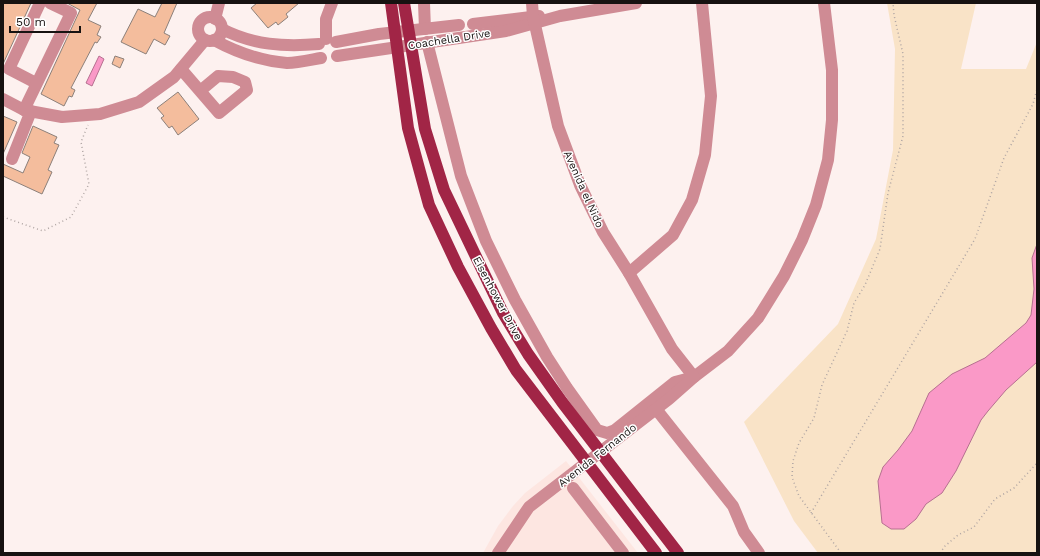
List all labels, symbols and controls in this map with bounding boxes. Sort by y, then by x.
scale bar [10,8,80,34]
text: 50 m [16,15,46,29]
street label: Coachella Drive [407,27,491,52]
street label: Avenida el Nido [561,149,606,230]
street label: Eisenhower Drive [470,254,525,342]
street label: Avenida Fernando [556,421,639,490]

